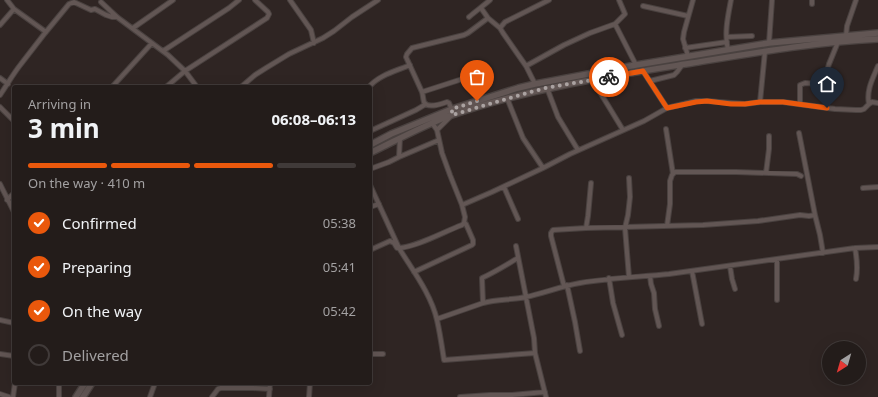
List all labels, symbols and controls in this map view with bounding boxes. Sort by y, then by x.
courier [589,57,629,97]
pin [460,60,494,101]
icon: bag [466,66,488,88]
icon: bike [598,66,620,88]
pin [810,67,844,108]
icon: home [816,73,838,95]
text: Arriving in [28,95,91,113]
text: 06:08–06:13 [271,109,356,129]
text: 3 min [28,110,100,146]
text: On the way · 410 m [28,174,145,192]
icon: check [28,212,50,234]
text: Confirmed [62,213,137,233]
text: 05:38 [323,214,356,232]
icon: check [28,256,50,278]
text: Preparing [62,257,132,277]
text: 05:41 [323,258,356,276]
icon: check [28,300,50,322]
text: On the way [62,301,142,321]
text: 05:42 [323,302,356,320]
north arrow [822,341,866,385]
map controls [822,341,866,385]
text: Delivered [62,345,129,365]

